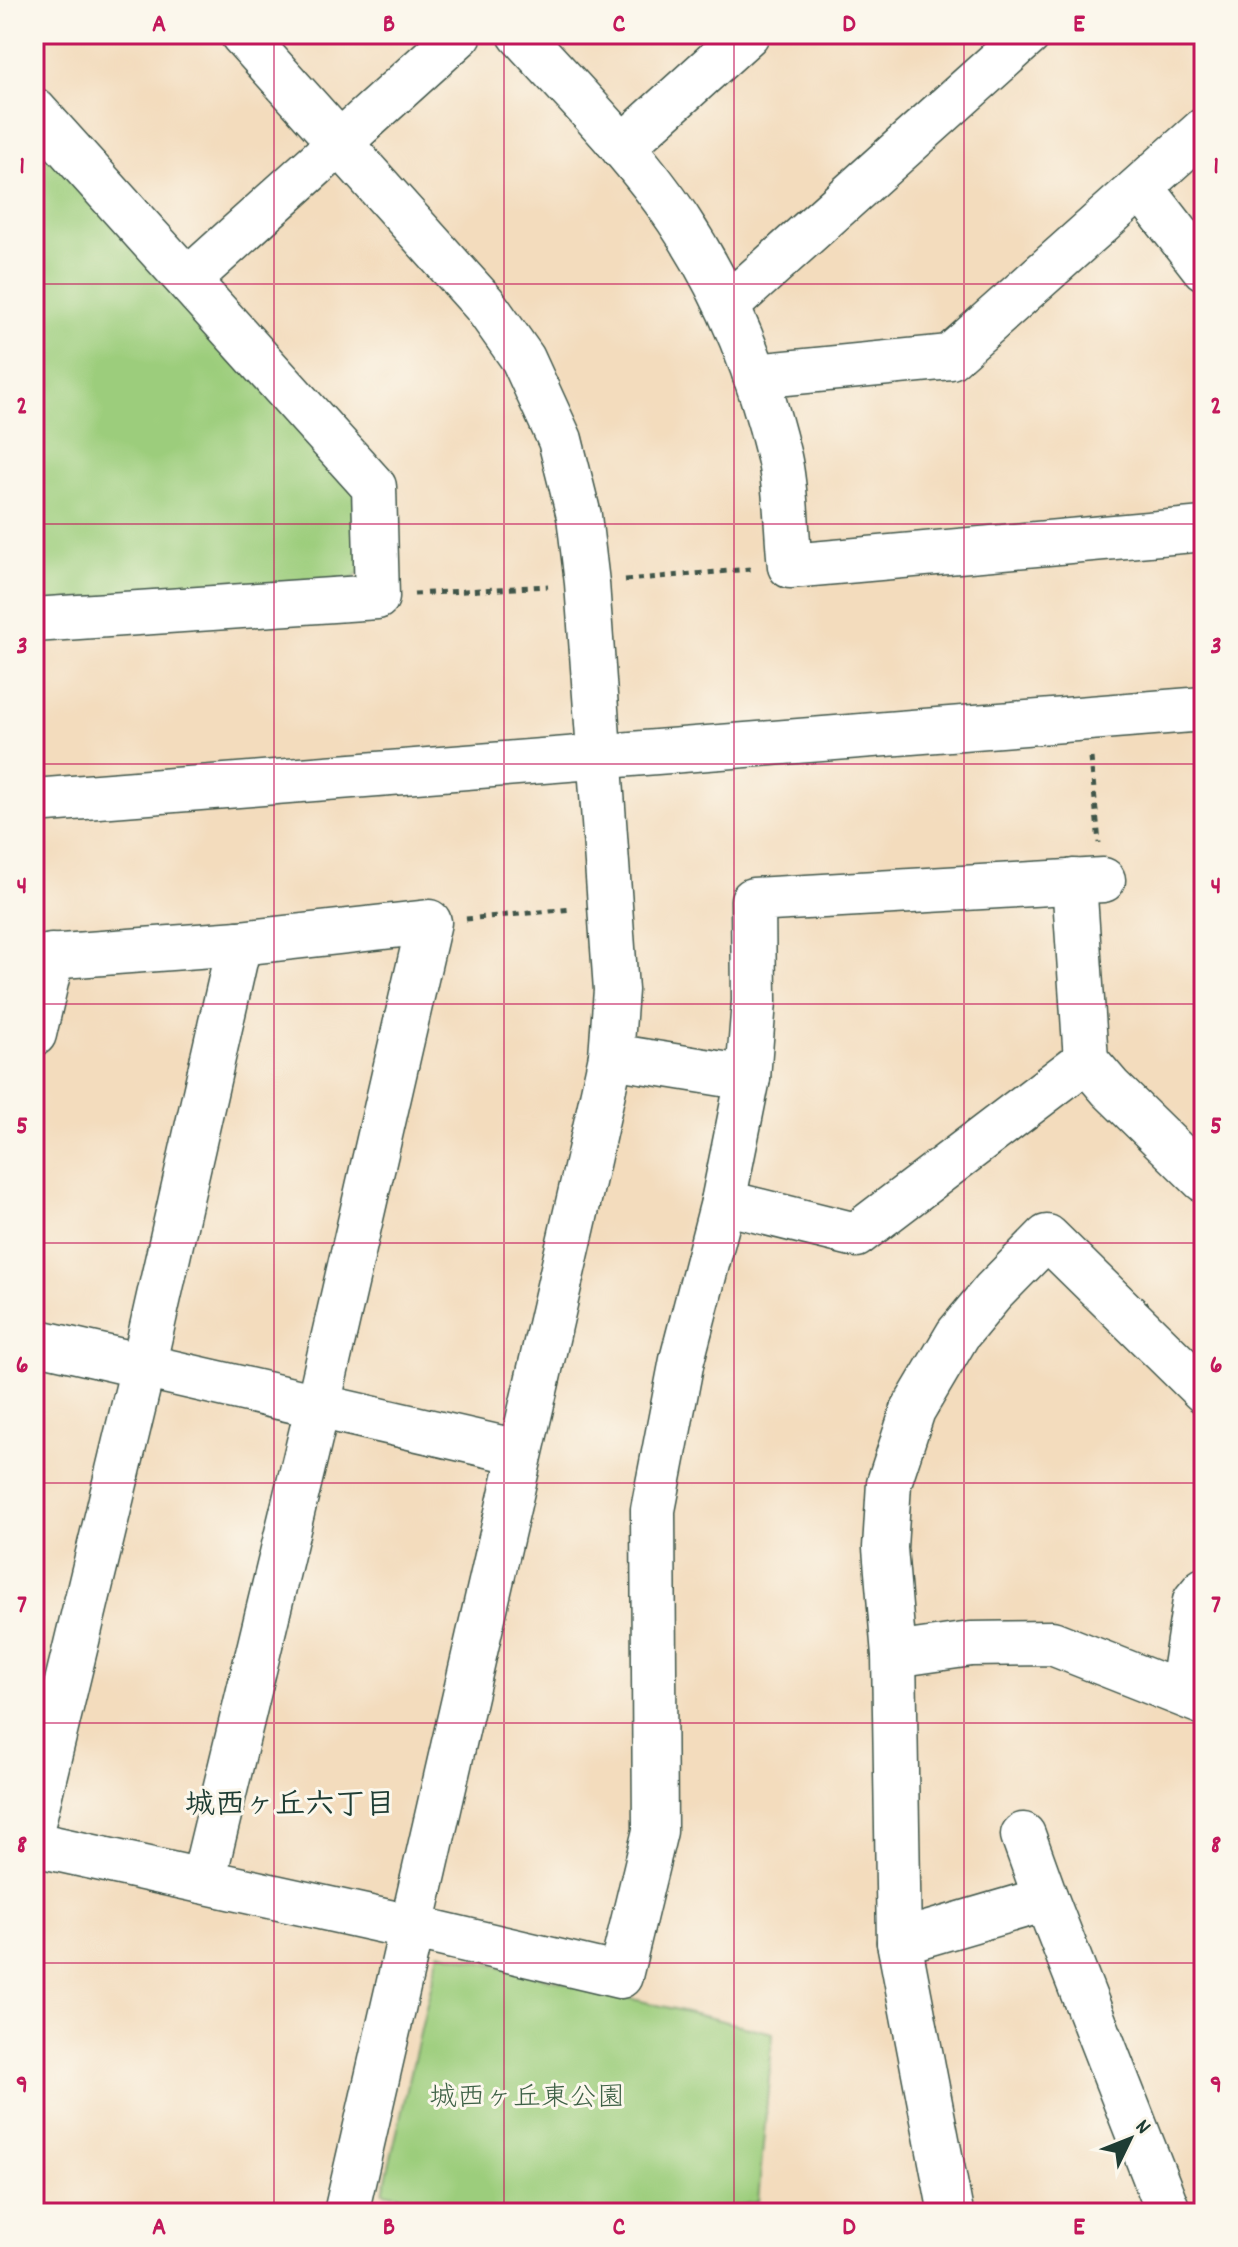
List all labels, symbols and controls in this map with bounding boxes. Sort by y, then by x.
text: A [152,7,166,44]
text: B [383,7,395,44]
text: C [613,7,626,44]
text: D [842,7,856,44]
text: E [1073,7,1085,44]
text: 1 [19,149,25,186]
text: 1 [1213,149,1219,186]
text: 2 [16,389,28,426]
text: 2 [1210,389,1222,426]
text: 3 [16,629,28,666]
text: 3 [1210,629,1222,666]
text: 4 [17,869,27,906]
text: 4 [1211,869,1221,906]
text: 5 [16,1109,28,1146]
text: 5 [1210,1109,1222,1146]
text: 6 [16,1348,28,1385]
text: 6 [1210,1348,1222,1385]
text: 7 [17,1588,27,1625]
text: 7 [1211,1588,1221,1625]
district label: 城西ヶ丘六丁目 [185,1786,395,1829]
text: 8 [17,1828,27,1865]
text: 8 [1211,1828,1221,1865]
text: 9 [16,2068,28,2105]
text: 9 [1210,2068,1222,2105]
park label: 城西ヶ丘東公園 [429,2080,625,2120]
north arrow [1090,2099,1170,2179]
text: N [1127,2113,1157,2142]
text: A [152,2210,166,2247]
text: B [383,2210,395,2247]
text: C [613,2210,626,2247]
text: D [842,2210,856,2247]
text: E [1073,2210,1085,2247]

